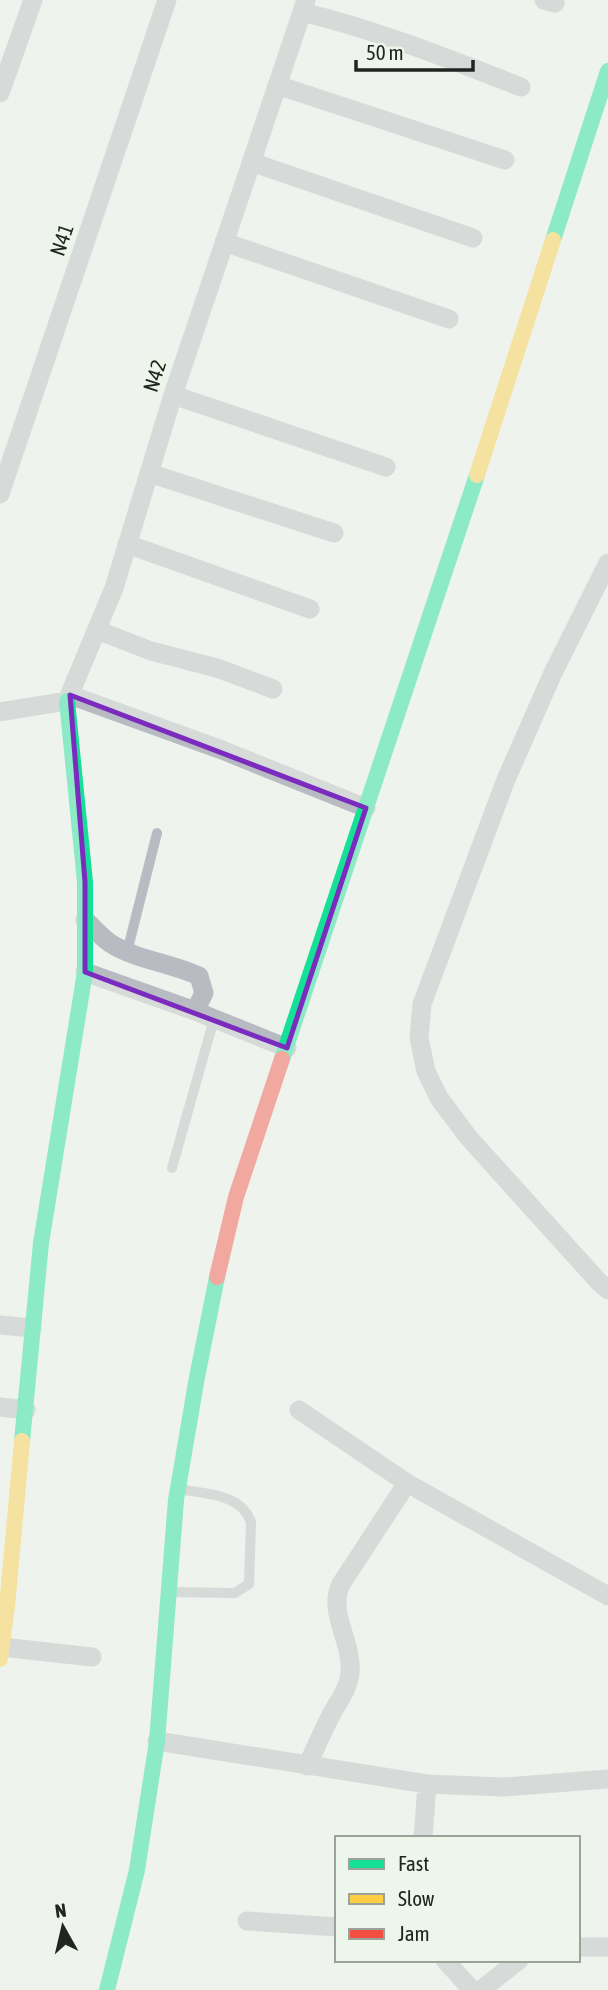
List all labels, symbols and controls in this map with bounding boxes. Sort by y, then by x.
scale bar [356,28,473,72]
text: 50 m [366,40,404,64]
street label: N41 [44,221,78,259]
street label: N42 [138,357,170,395]
legend [335,1836,580,1962]
text: Fast [398,1851,429,1875]
text: Slow [398,1886,435,1910]
north arrow [28,1892,98,1962]
text: N [54,1898,68,1922]
text: Jam [398,1921,430,1945]

